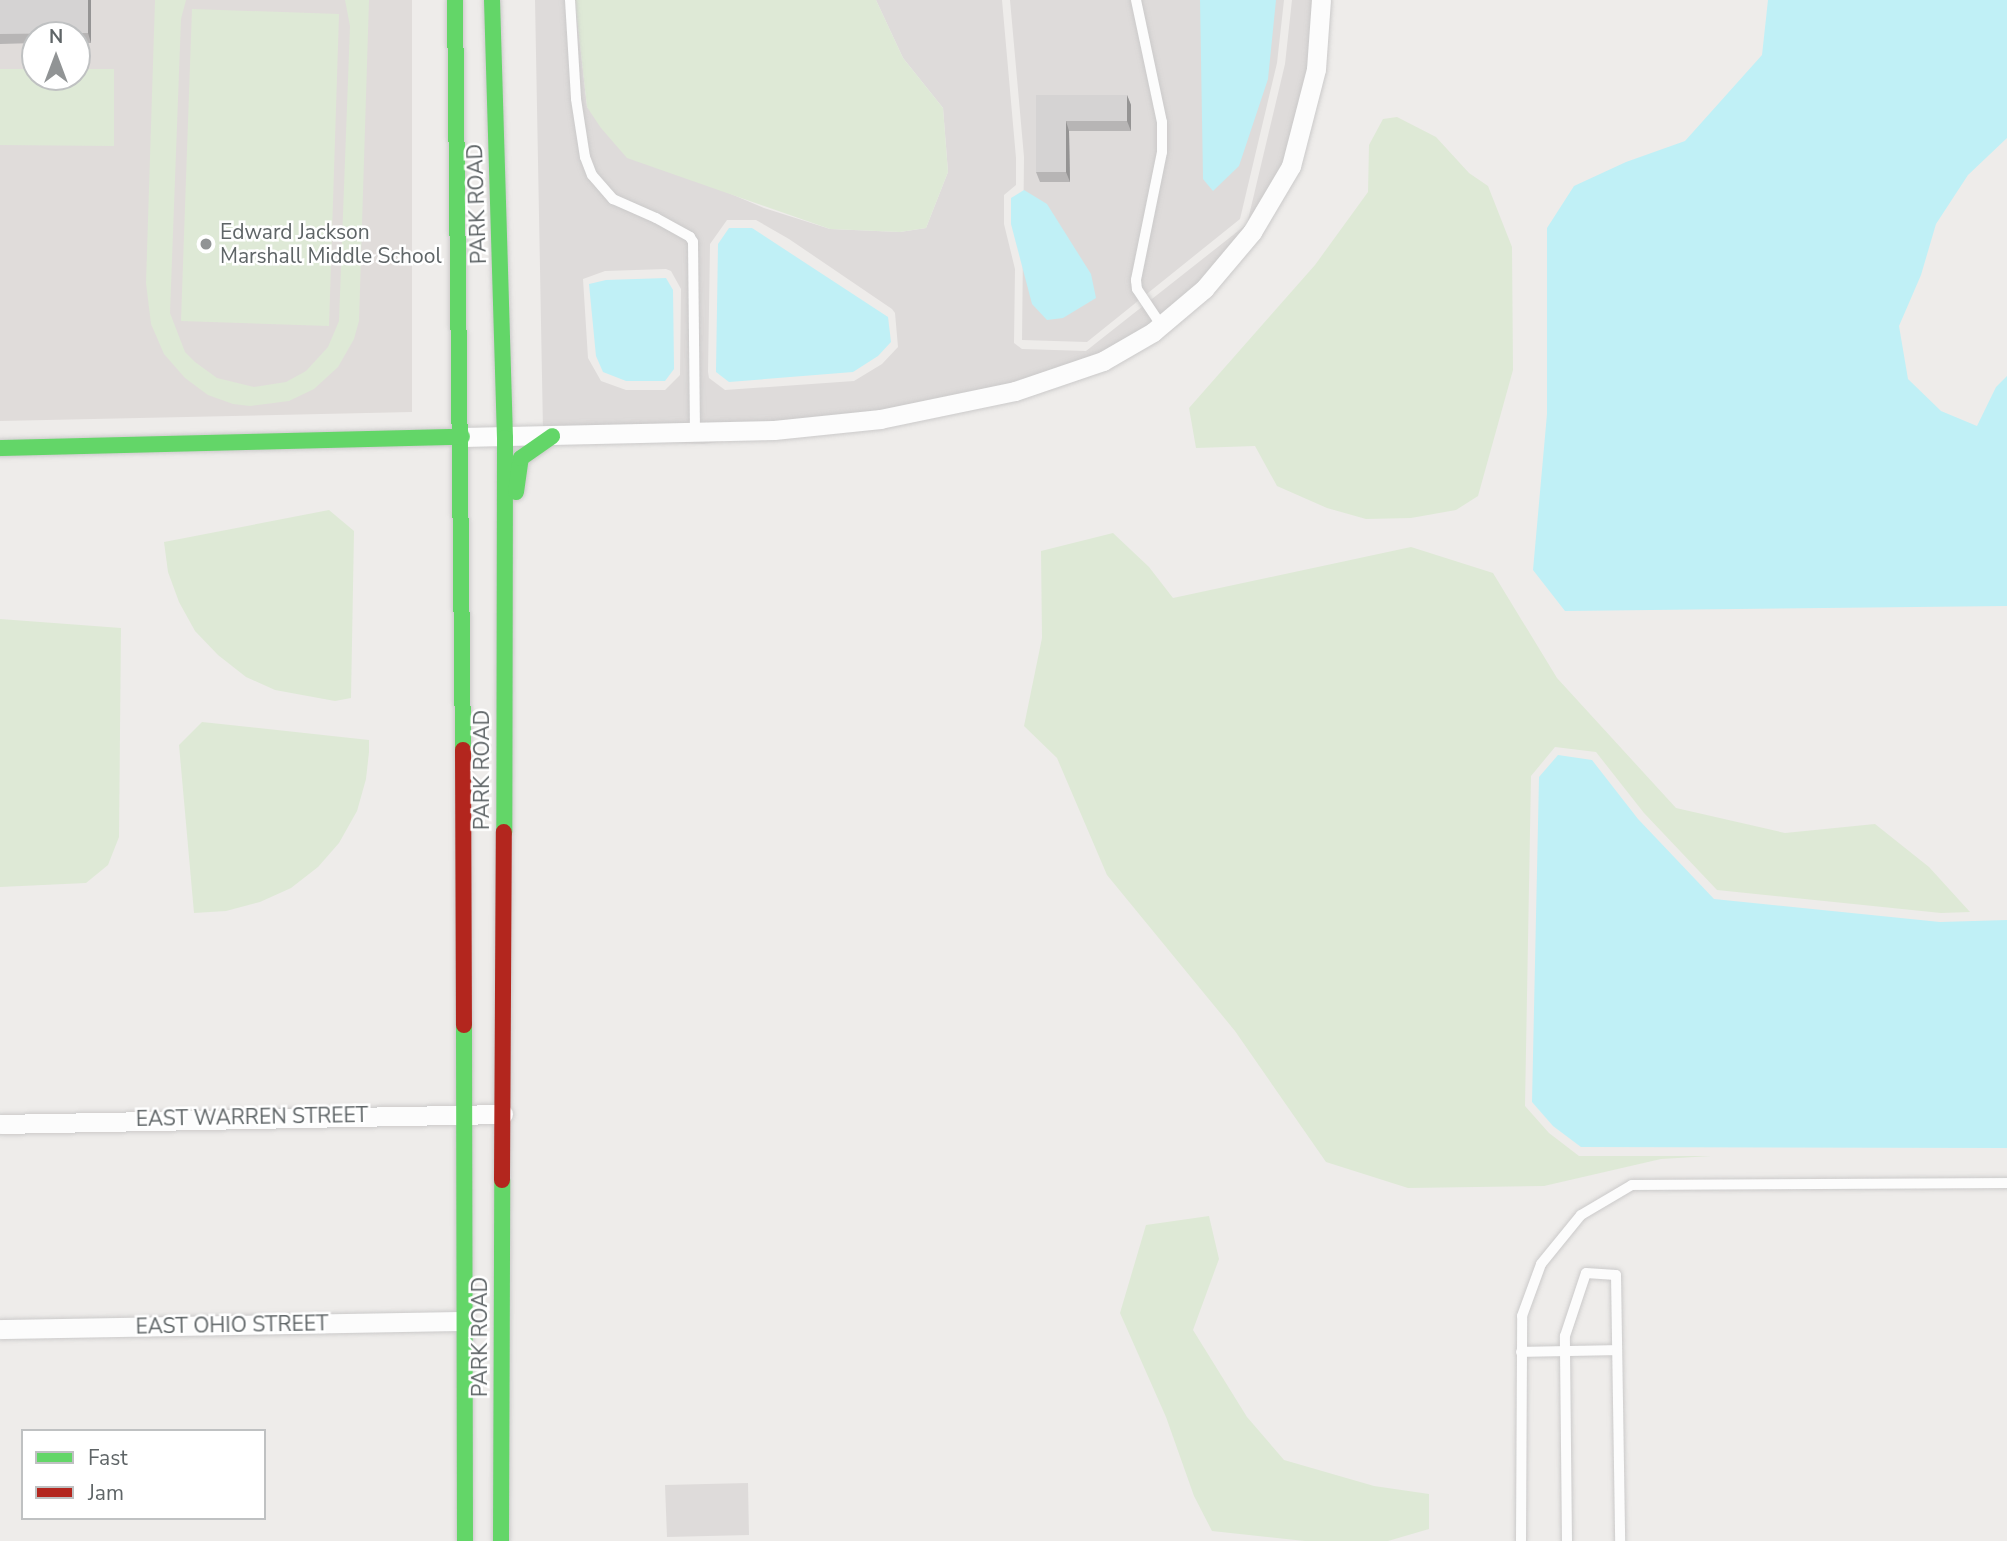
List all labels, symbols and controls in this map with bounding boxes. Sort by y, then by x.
north arrow [21,21,91,91]
text: N [49,24,63,50]
street label: PARK ROAD [462,143,492,265]
place label: Edward Jackson Marshall Middle School [220,219,442,269]
marker: Edward Jackson Marshall Middle School [198,236,214,252]
street label: PARK ROAD [469,710,495,830]
street label: EAST WARREN STREET [136,1102,368,1132]
street label: PARK ROAD [467,1277,493,1397]
street label: EAST OHIO STREET [135,1311,329,1339]
legend [21,1429,266,1520]
text: Fast [88,1444,128,1472]
text: Jam [88,1479,124,1507]

